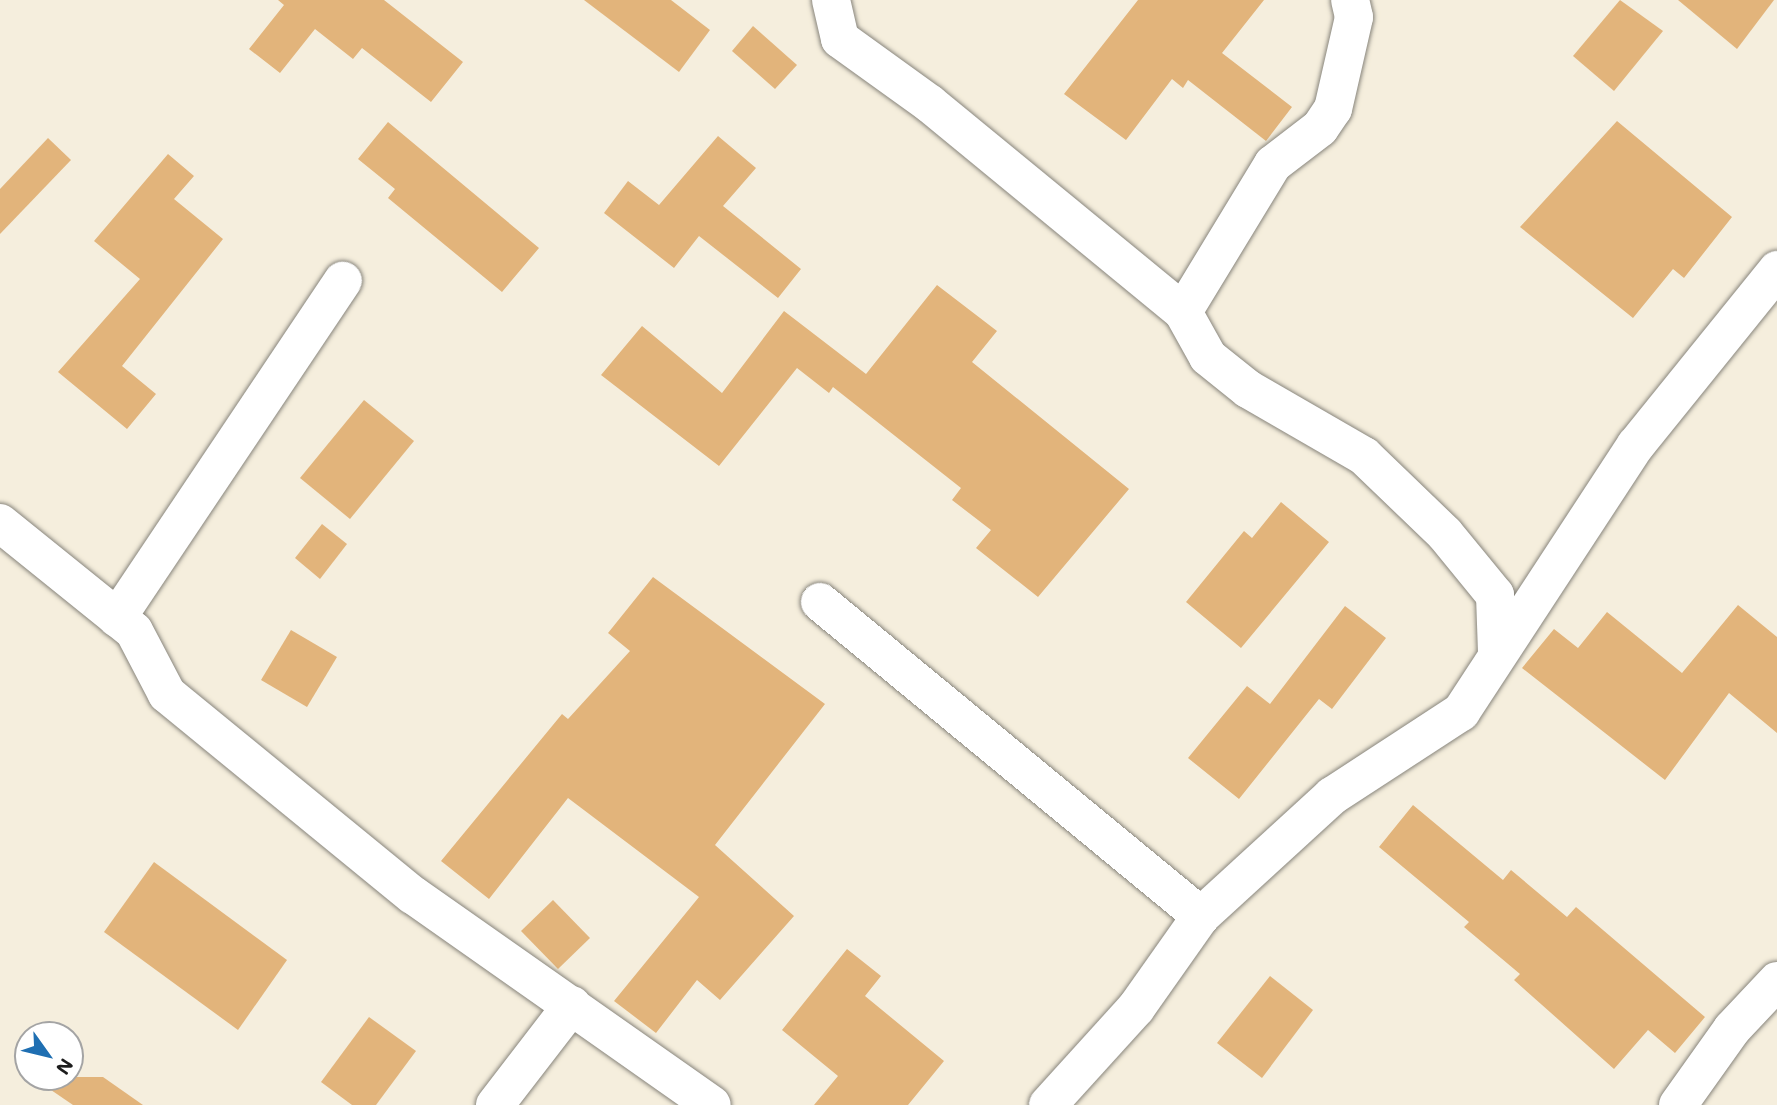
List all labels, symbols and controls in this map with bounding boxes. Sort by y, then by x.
north arrow [14,1021,84,1091]
text: N [51,1054,80,1080]

